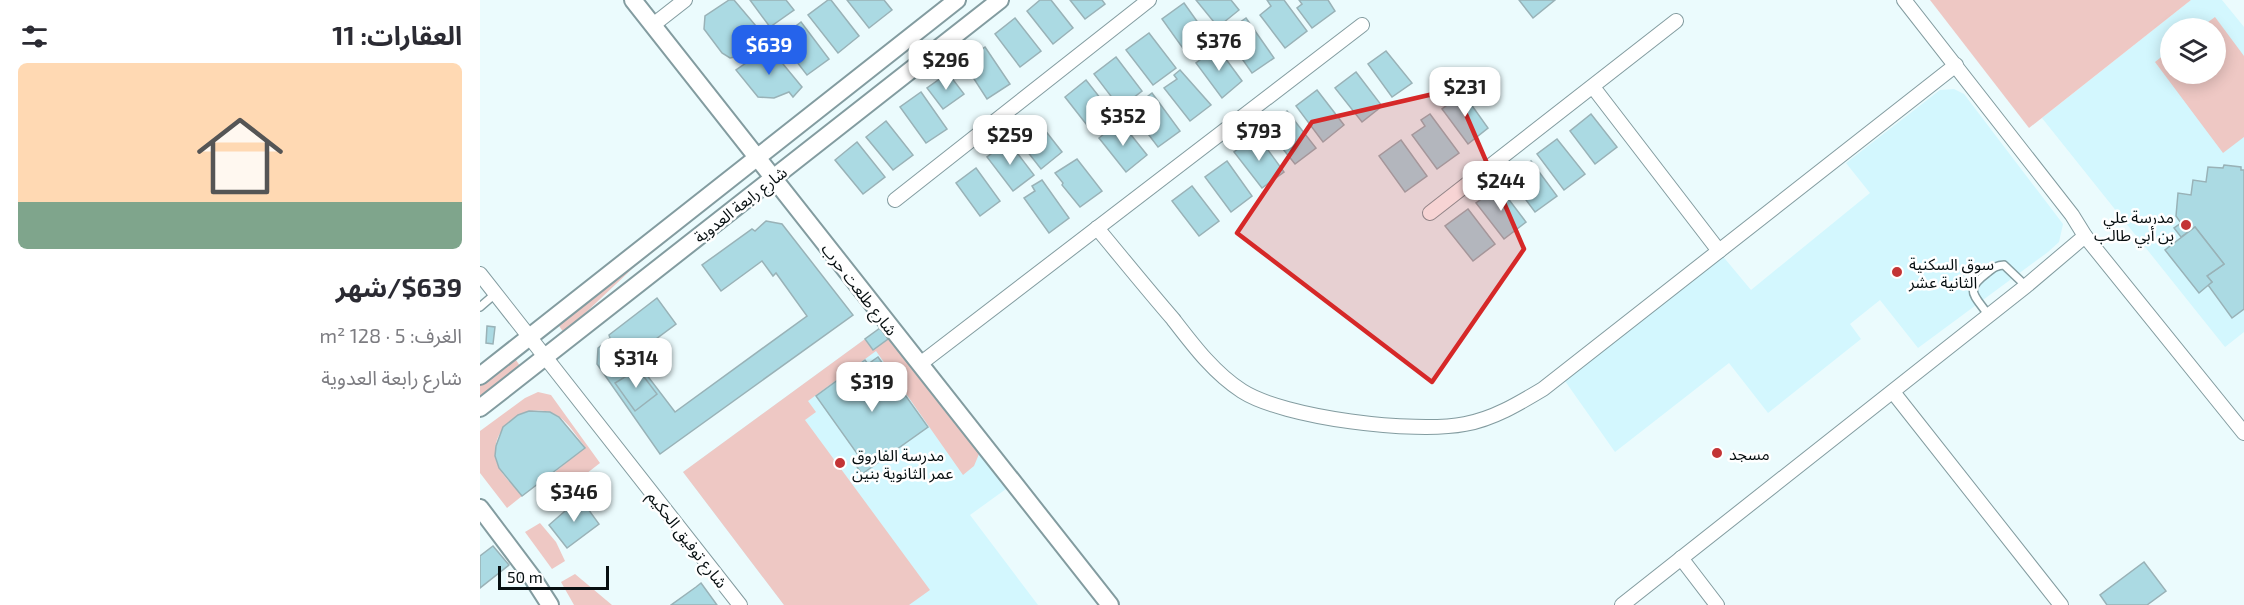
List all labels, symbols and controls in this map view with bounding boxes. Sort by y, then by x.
map controls [2160,18,2226,84]
button: layers [2160,18,2226,84]
text: العقارات: 11 [332,19,462,50]
icon: filters [18,20,51,53]
pin: $376 [1183,21,1255,72]
pin: $639 [733,25,805,76]
text: $376 [1196,28,1242,52]
text: $639 [746,32,792,56]
pin: $296 [910,40,982,91]
text: $296 [923,47,969,71]
pin: $231 [1429,67,1501,118]
text: $231 [1443,74,1487,98]
pin: $352 [1087,96,1159,147]
icon: home [186,102,294,210]
text: $352 [1100,103,1146,127]
pin: $793 [1223,111,1295,162]
pin: $259 [974,115,1046,166]
text: $793 [1236,118,1282,142]
text: $259 [987,122,1033,146]
pin: $244 [1465,161,1537,212]
street label: شارع رابعة العدوية [690,162,793,249]
text: $244 [1477,168,1525,192]
place label: مدرسة علي بن أبي طالب [2094,207,2174,247]
marker: مدرسة علي بن أبي طالب [2179,218,2193,232]
street label: شارع طلعت حرب [815,239,902,341]
place label: سوق السكنية الثانية عشر [1908,254,1994,292]
marker: سوق السكنية الثانية عشر [1890,265,1904,279]
text: $639/شهر [336,271,462,302]
text: الغرف: 5 · 128 m² [319,323,462,347]
pin: $314 [600,338,672,389]
text: $314 [614,345,658,369]
pin: $319 [836,362,908,413]
text: شارع رابعة العدوية [321,365,462,389]
text: $319 [850,369,894,393]
place label: مسجد [1729,444,1770,463]
place label: مدرسة الفاروق عمر الثانوية بنين [852,445,953,483]
marker: مسجد [1710,446,1724,460]
marker: مدرسة الفاروق عمر الثانوية بنين [833,456,847,470]
pin: $346 [538,472,610,523]
text: $346 [550,479,598,503]
street label: شارع توفيق الحكيم [641,487,732,594]
scale bar [498,563,609,590]
text: 50 m [507,567,543,586]

